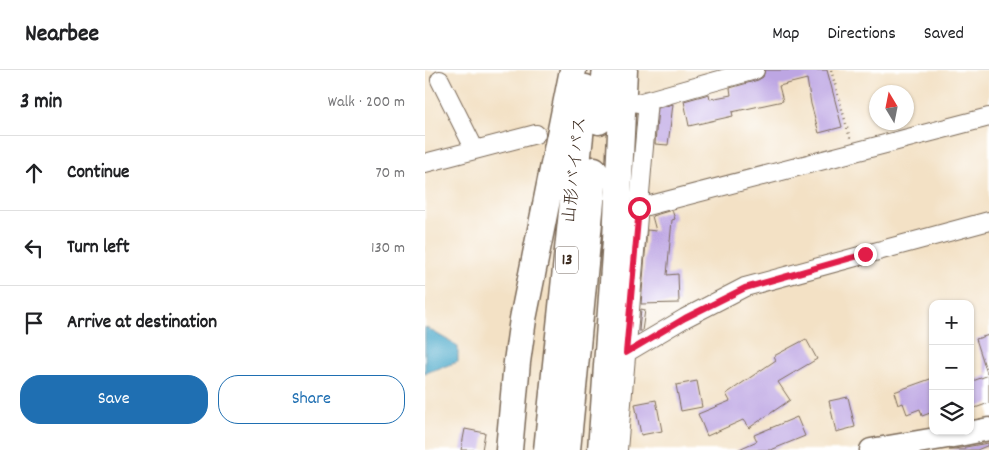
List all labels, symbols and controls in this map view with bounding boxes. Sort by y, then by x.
text: Nearbee [25,18,99,52]
text: Map [772,22,799,47]
text: Directions [827,22,896,47]
text: Saved [924,22,964,47]
north arrow [869,85,914,130]
text: 3 min [20,88,62,118]
text: Walk · 200 m [328,91,405,114]
street label: 山形バイパス [558,115,594,225]
icon: ahead [20,159,48,187]
text: Continue [67,160,129,187]
text: 70 m [375,162,405,185]
route start [628,197,651,220]
icon: left [20,234,48,262]
text: Turn left [67,235,130,262]
text: 130 m [371,237,405,260]
route end [854,243,877,266]
road number: 13 [556,246,578,274]
map controls [929,300,974,435]
button: + [929,300,974,345]
icon: arrive [20,309,48,337]
text: Arrive at destination [67,310,217,337]
button: − [929,345,974,390]
button: Save [20,375,208,424]
button: Share [218,375,405,424]
button: layers [929,390,974,435]

